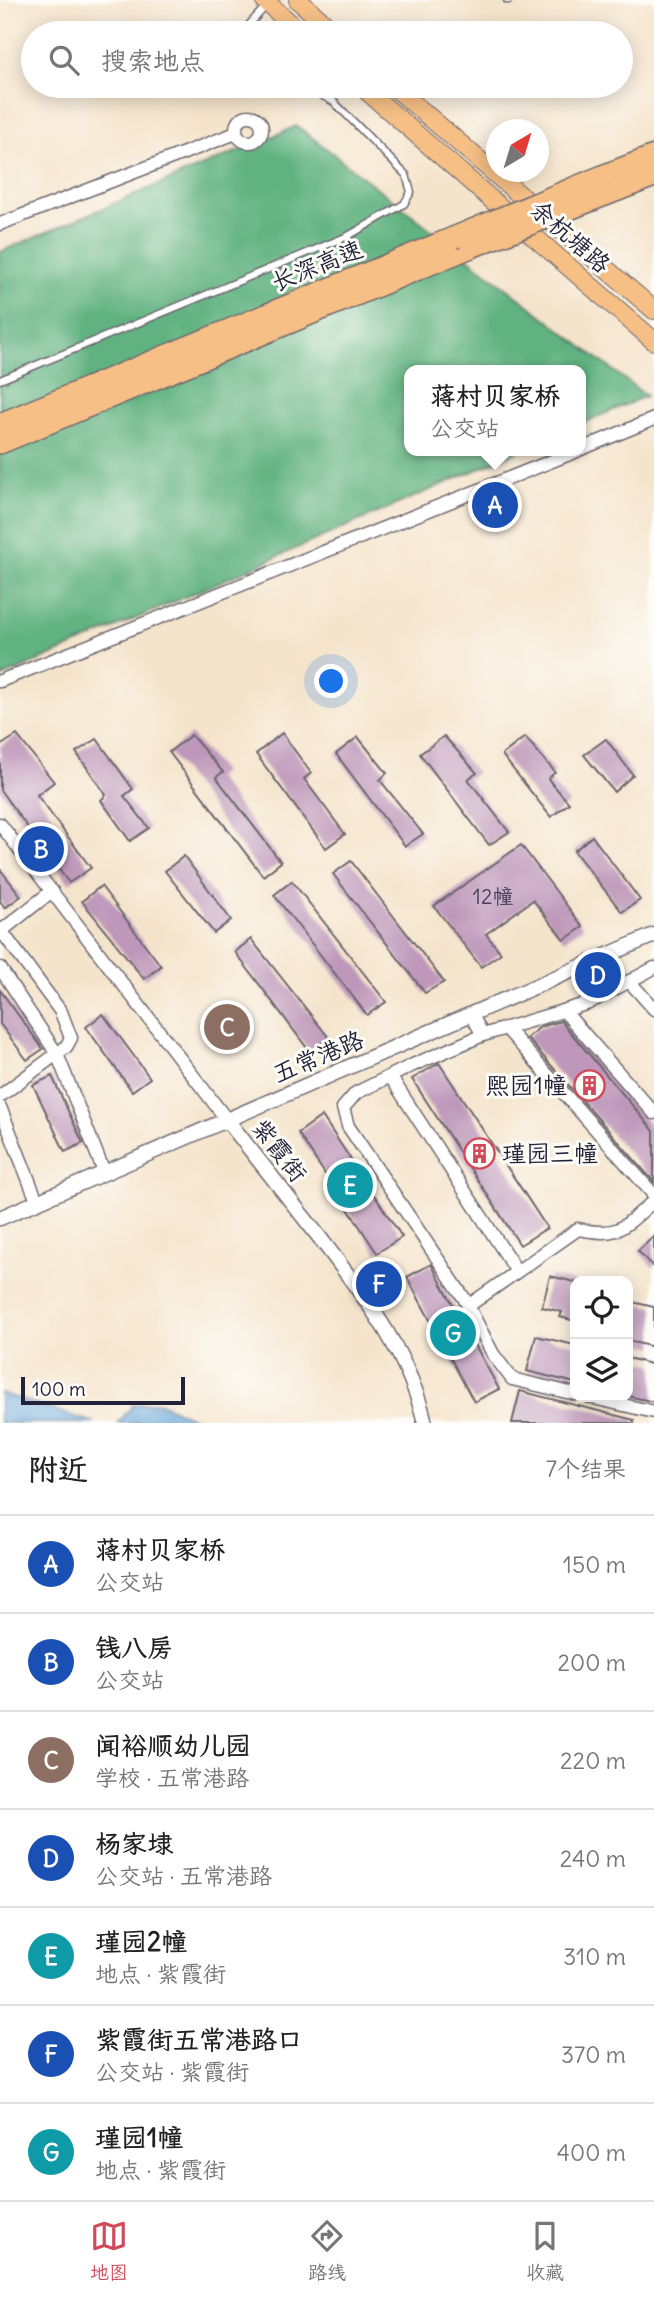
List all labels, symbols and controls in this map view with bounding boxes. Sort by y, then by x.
search box [21,21,633,98]
icon: search [45,41,83,79]
text: 搜索地点 [101,44,205,77]
north arrow [486,119,549,182]
street label: 余杭塘路 [525,193,617,279]
street label: 长深高速 [267,233,367,297]
popup [404,365,586,456]
text: 蒋村贝家桥 [430,379,560,412]
text: 公交站 [430,413,499,442]
pin: A [472,479,518,531]
your location [314,664,348,698]
pin: B [18,823,64,875]
house number: 12幢 [473,883,513,910]
pin: D [575,949,621,1001]
pin: C [204,1001,250,1053]
street label: 五常港路 [268,1023,368,1089]
building icon: 熙园1幢 [573,1068,607,1102]
place label: 熙园1幢 [485,1070,567,1100]
street label: 紫霞街 [246,1112,314,1188]
building icon: 瑾园三幢 [462,1136,496,1170]
place label: 瑾园三幢 [502,1138,598,1168]
pin: E [327,1159,373,1211]
pin: F [356,1258,402,1310]
map controls [570,1276,633,1402]
button: locate [570,1276,633,1339]
pin: G [430,1307,476,1359]
button: layers [570,1339,633,1402]
scale bar [21,1374,186,1406]
text: 100 m [32,1377,86,1401]
text: 附近 [28,1450,88,1488]
text: 7个结果 [546,1454,626,1483]
text: 蒋村贝家桥 [95,1533,225,1566]
text: A [44,1550,58,1579]
text: 150 m [563,1550,626,1579]
text: 公交站 [95,1567,164,1596]
text: 钱八房 [95,1631,173,1664]
text: B [43,1648,59,1677]
text: 200 m [557,1648,626,1677]
text: 公交站 [95,1665,164,1694]
text: 闻裕顺幼儿园 [95,1729,251,1762]
text: C [43,1746,59,1775]
text: 220 m [560,1746,626,1775]
text: 学校 · 五常港路 [95,1763,249,1792]
text: 杨家埭 [95,1827,173,1860]
text: D [43,1844,59,1873]
text: 240 m [560,1844,626,1873]
text: 公交站 · 五常港路 [95,1861,272,1890]
text: 瑾园2幢 [95,1925,187,1958]
text: E [44,1942,58,1971]
text: 310 m [563,1942,626,1971]
text: 地点 · 紫霞街 [95,1959,226,1988]
text: 紫霞街五常港路口 [95,2023,303,2056]
text: F [44,2040,58,2069]
text: 370 m [561,2040,626,2069]
text: 公交站 · 紫霞街 [95,2057,249,2086]
text: 瑾园1幢 [95,2121,183,2154]
text: G [43,2138,59,2167]
text: 400 m [557,2138,626,2167]
text: 地点 · 紫霞街 [95,2155,226,2184]
tab: 地图 [90,2217,128,2284]
tab: 路线 [308,2217,346,2284]
tab: 收藏 [526,2217,564,2284]

